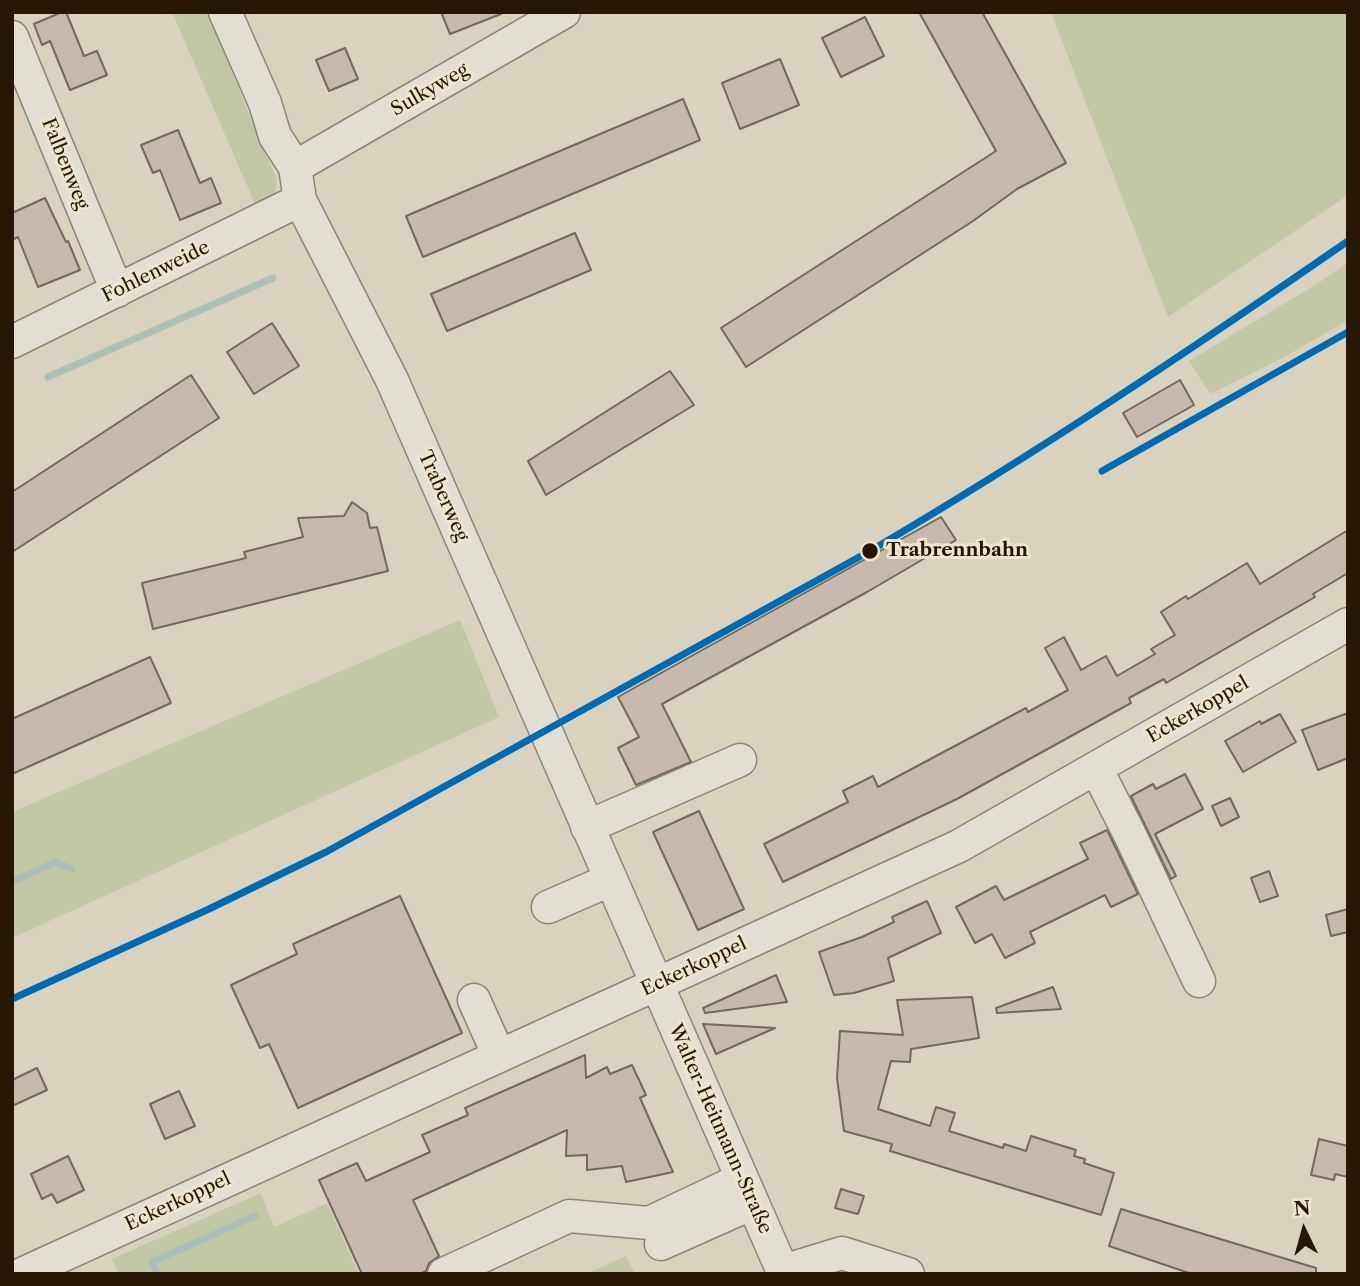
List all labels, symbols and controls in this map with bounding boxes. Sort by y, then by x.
street label: Sulkyweg [387,59,473,121]
street label: Falbenweg [36,115,94,213]
street label: Fohlenweide [99,236,213,308]
street label: Traberweg [413,447,473,545]
place label: Trabrennbahn [886,540,1028,562]
marker: Trabrennbahn [860,541,880,561]
street label: Eckerkoppel [1143,672,1253,748]
street label: Eckerkoppel [638,933,750,1001]
street label: Walter-Heitmann-Straße [663,1021,777,1237]
street label: Eckerkoppel [122,1168,234,1236]
north arrow [1269,1195,1339,1265]
text: N [1293,1196,1311,1221]

